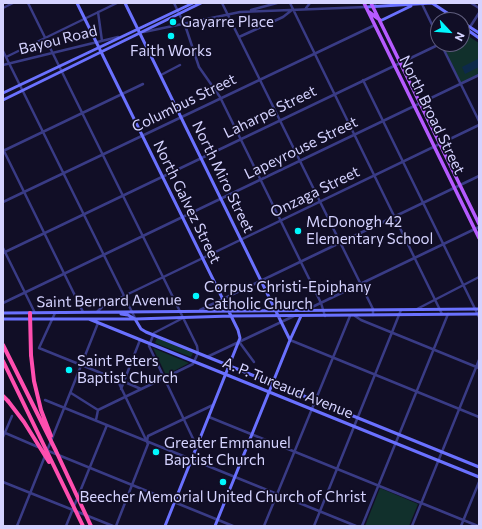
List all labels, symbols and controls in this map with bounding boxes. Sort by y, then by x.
north arrow [430,12,470,52]
place label: Gayarre Place [181,13,274,31]
marker: Gayarre Place [168,17,178,27]
street label: Bayou Road [17,22,99,58]
text: N [453,30,468,44]
marker: Faith Works [166,31,176,41]
place label: Faith Works [130,42,212,60]
street label: North Broad Street [395,53,469,177]
street label: Columbus Street [129,70,239,136]
street label: Laharpe Street [221,82,319,142]
street label: Lapeyrouse Street [241,113,361,183]
street label: North Miro Street [188,118,258,236]
street label: North Galvez Street [149,138,225,266]
street label: Onzaga Street [267,163,363,221]
place label: McDonogh 42 Elementary School [306,213,433,248]
marker: McDonogh 42 Elementary School [293,226,303,236]
place label: Corpus Christi-Epiphany Catholic Church [204,278,371,313]
street label: Saint Bernard Avenue [36,291,182,311]
marker: Corpus Christi-Epiphany Catholic Church [191,291,201,301]
place label: Saint Peters Baptist Church [77,352,178,387]
street label: A. P. Tureaud Avenue [220,354,356,422]
marker: Saint Peters Baptist Church [64,365,74,375]
place label: Greater Emmanuel Baptist Church [164,434,291,469]
marker: Greater Emmanuel Baptist Church [151,447,161,457]
marker: Beecher Memorial United Church of Christ [218,477,228,487]
place label: Beecher Memorial United Church of Christ [79,488,367,506]

